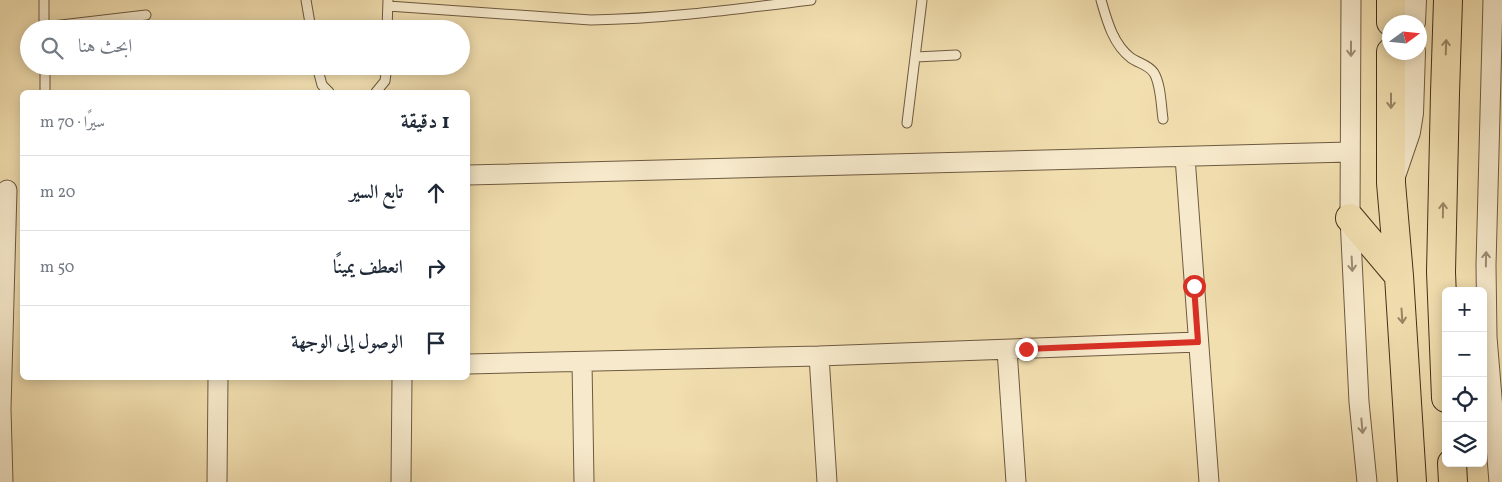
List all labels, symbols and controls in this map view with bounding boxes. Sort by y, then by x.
north arrow [1382,15,1427,60]
search box [20,20,470,75]
icon: search [38,34,66,62]
text: ابحث هنا [78,34,132,60]
one-way arrow [1442,39,1451,55]
one-way arrow [1346,40,1356,56]
one-way arrow [1386,92,1396,109]
text: 1 دقيقة [401,108,450,137]
text: سيرًا · 70 m [40,112,105,134]
icon: ahead [422,179,450,207]
text: تابع السير [350,180,403,206]
text: 20 m [40,182,75,204]
one-way arrow [1438,202,1447,218]
one-way arrow [1481,251,1491,267]
icon: right [422,254,450,282]
text: انعطف يمينًا [333,255,403,281]
one-way arrow [1348,255,1357,271]
text: 50 m [40,257,74,279]
route start [1183,275,1206,298]
map controls [1442,287,1487,467]
button: + [1442,287,1487,332]
one-way arrow [1397,308,1406,324]
icon: arrive [422,329,450,357]
text: الوصول إلى الوجهة [291,330,403,356]
button: − [1442,332,1487,377]
route end [1015,338,1038,361]
button: locate [1442,377,1487,422]
one-way arrow [1357,418,1366,434]
button: layers [1442,422,1487,467]

